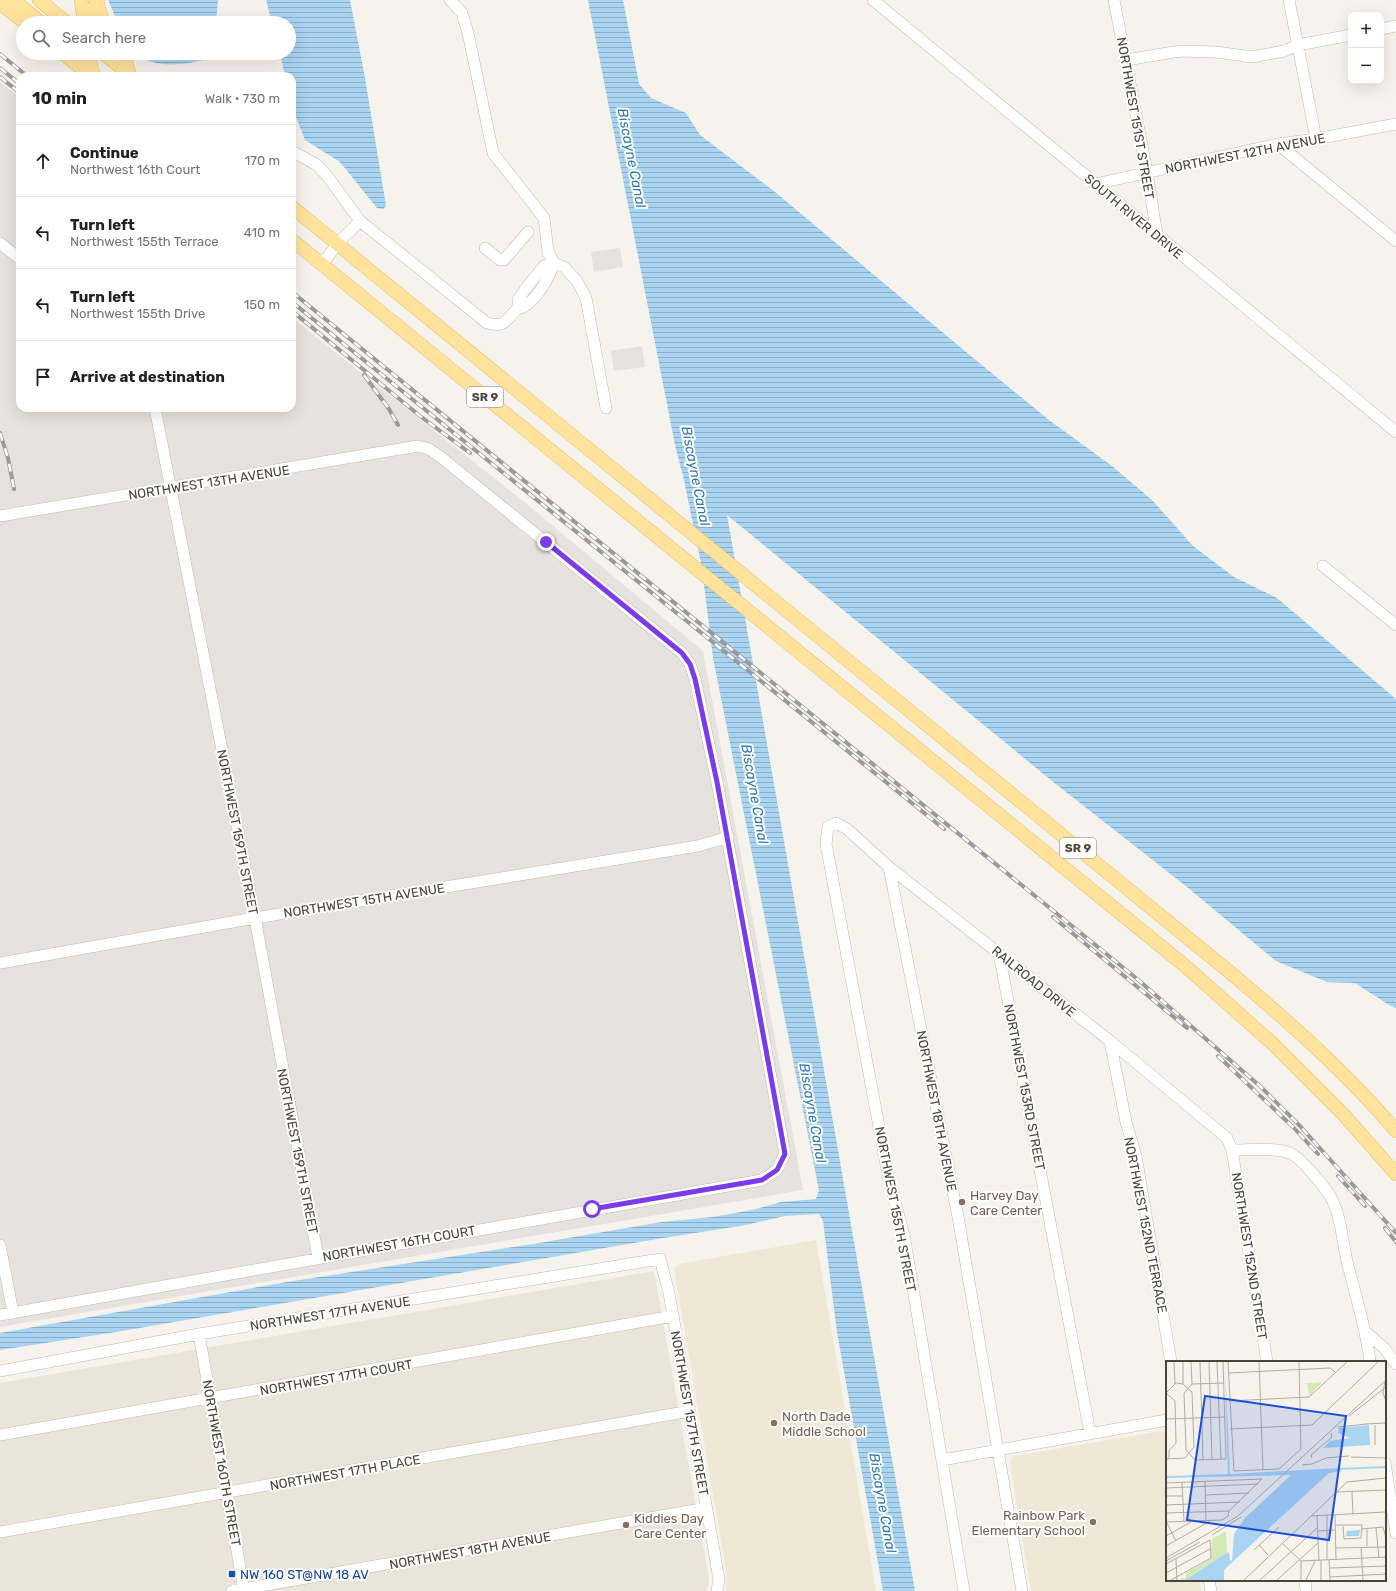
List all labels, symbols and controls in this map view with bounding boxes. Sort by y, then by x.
map controls [1348,12,1384,84]
button: + [1348,12,1384,48]
search box [16,16,296,60]
icon: search [30,27,52,49]
text: Search here [62,29,146,47]
street label: NORTHWEST 151ST STREET [1114,36,1157,201]
button: − [1348,48,1384,84]
text: 10 min [32,88,87,108]
text: Walk · 730 m [205,91,280,106]
water label: Biscayne Canal [614,107,650,210]
street label: NORTHWEST 12TH AVENUE [1164,131,1327,176]
text: Continue [70,144,139,162]
icon: ahead [32,150,54,172]
text: 170 m [245,153,280,168]
text: Northwest 16th Court [70,162,200,177]
street label: SOUTH RIVER DRIVE [1082,171,1186,262]
text: Turn left [70,216,135,234]
icon: left [32,222,54,244]
text: 410 m [244,225,280,240]
text: Northwest 155th Terrace [70,234,219,249]
text: Turn left [70,288,135,306]
icon: left [32,294,54,316]
text: 150 m [244,297,280,312]
text: Northwest 155th Drive [70,306,205,321]
icon: arrive [32,366,54,388]
text: Arrive at destination [70,368,225,386]
road number: SR 9 [467,387,503,407]
water label: Biscayne Canal [678,425,714,528]
street label: NORTHWEST 13TH AVENUE [127,462,291,503]
route end [537,533,555,551]
water label: Biscayne Canal [737,743,772,846]
street label: NORTHWEST 159TH STREET [214,748,261,916]
road number: SR 9 [1060,838,1096,858]
street label: NORTHWEST 15TH AVENUE [282,880,446,921]
street label: RAILROAD DRIVE [989,943,1079,1020]
street label: NORTHWEST 153RD STREET [1001,1003,1048,1172]
street label: NORTHWEST 18TH AVENUE [914,1029,960,1193]
water label: Biscayne Canal [795,1062,830,1165]
street label: NORTHWEST 159TH STREET [274,1067,321,1235]
street label: NORTHWEST 155TH STREET [872,1125,919,1293]
street label: NORTHWEST 152ND TERRACE [1121,1136,1170,1314]
street label: NORTHWEST 152ND STREET [1229,1171,1270,1341]
place label: Harvey Day Care Center [970,1188,1042,1218]
marker: Harvey Day Care Center [957,1197,967,1207]
route start [583,1200,601,1218]
street label: NORTHWEST 16TH COURT [321,1223,477,1264]
street label: NORTHWEST 17TH AVENUE [249,1293,411,1334]
street label: NORTHWEST 157TH STREET [668,1330,711,1497]
street label: NORTHWEST 17TH COURT [259,1357,414,1398]
inset map [1166,1361,1386,1581]
street label: NORTHWEST 160TH STREET [199,1379,244,1548]
place label: North Dade Middle School [782,1409,866,1439]
marker: North Dade Middle School [769,1418,779,1428]
street label: NORTHWEST 17TH PLACE [269,1452,422,1493]
water label: Biscayne Canal [865,1452,900,1555]
place label: Rainbow Park Elementary School [972,1508,1085,1538]
place label: Kiddies Day Care Center [634,1511,706,1541]
marker: Rainbow Park Elementary School [1088,1517,1098,1527]
marker: Kiddies Day Care Center [621,1520,631,1530]
street label: NORTHWEST 18TH AVENUE [388,1529,552,1572]
place label: NW 160 ST@NW 18 AV [240,1567,369,1582]
marker: NW 160 ST@NW 18 AV [227,1569,237,1579]

